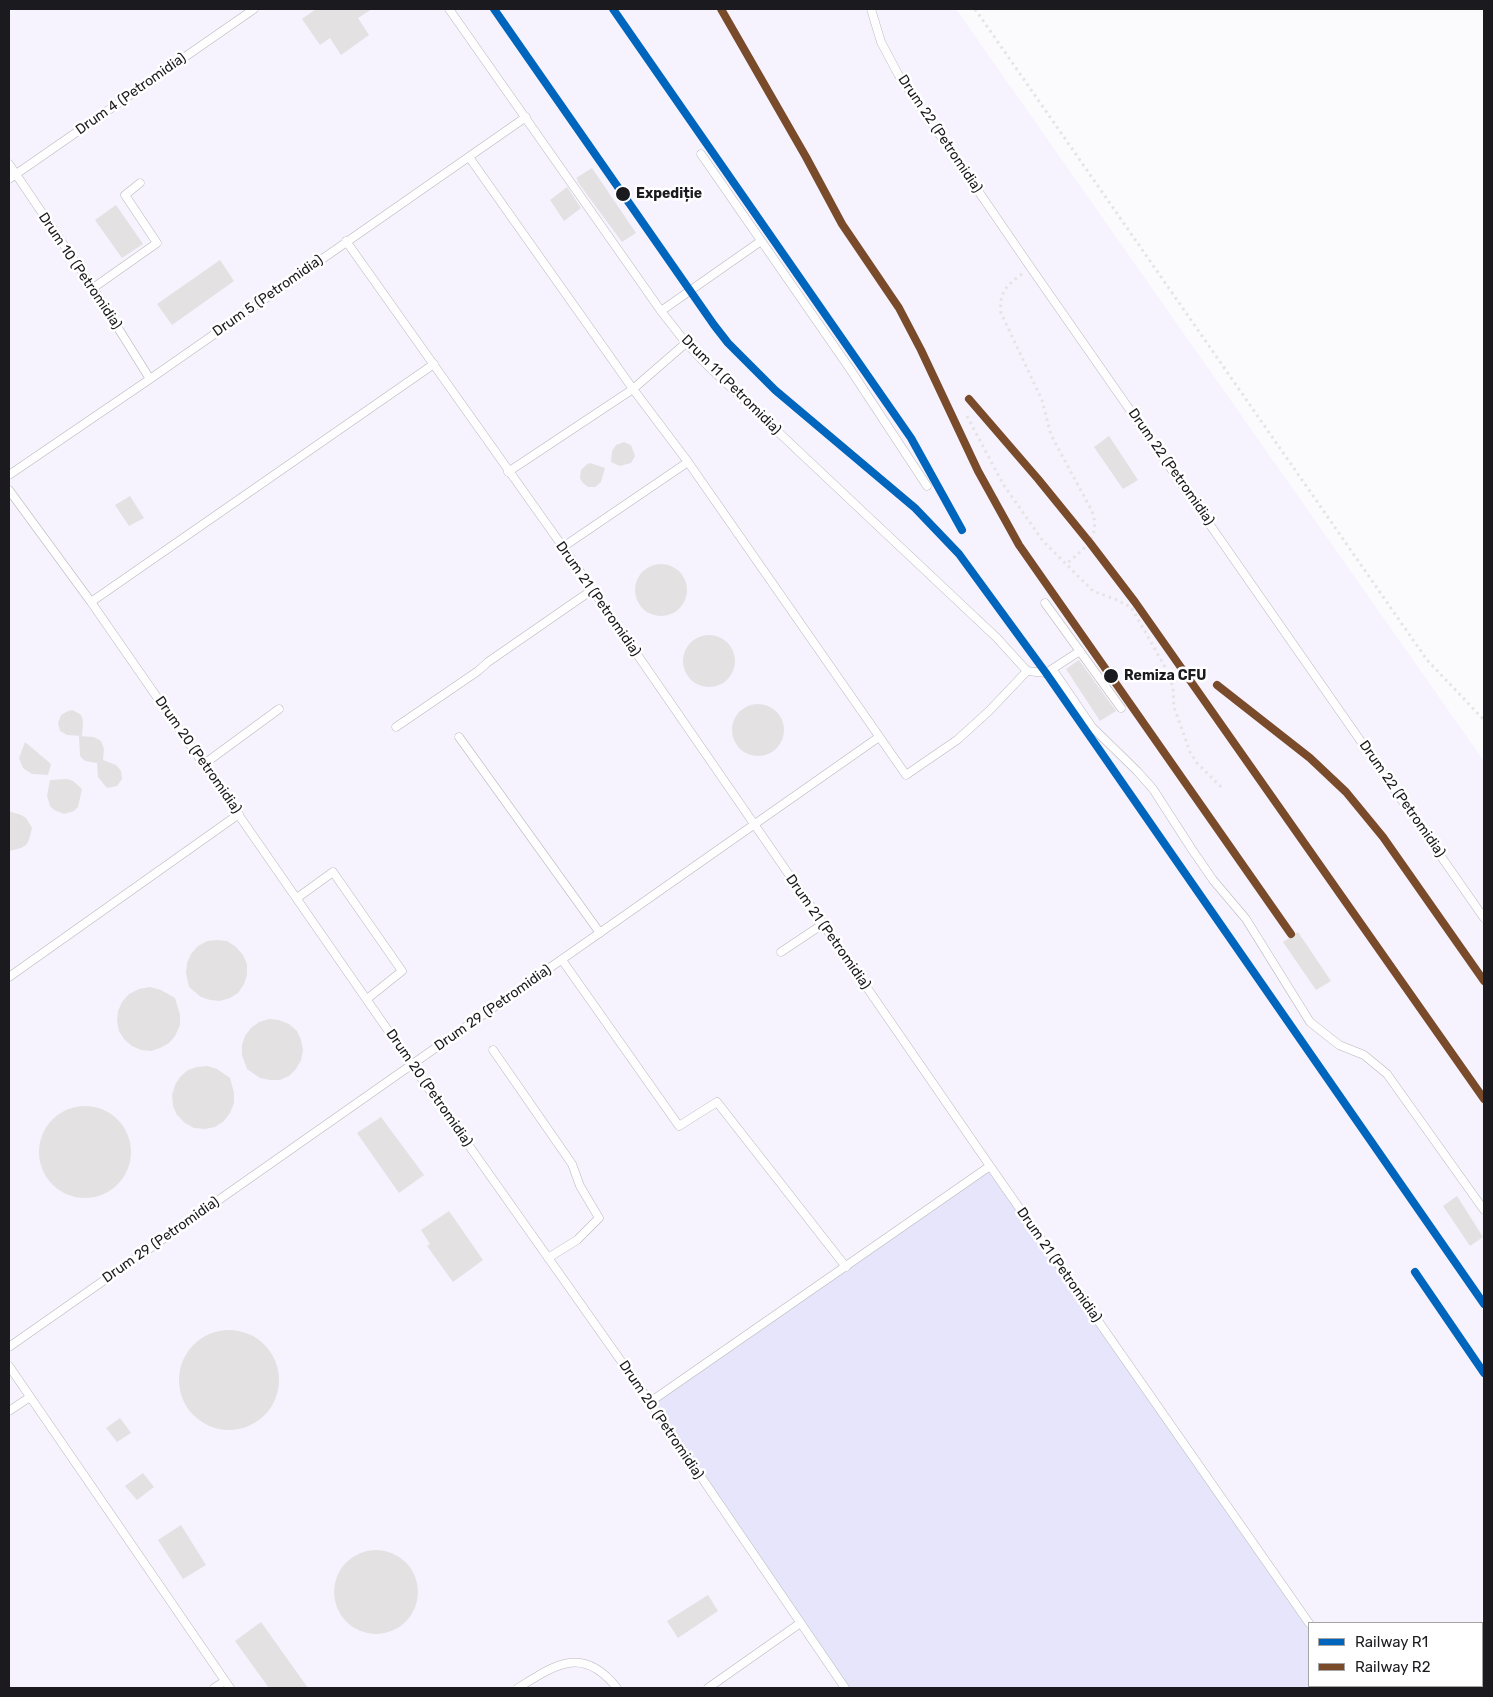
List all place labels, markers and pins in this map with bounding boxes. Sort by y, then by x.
marker: Expediție [614,185,632,203]
place label: Expediție [636,186,702,202]
marker: Remiza CFU [1102,667,1120,685]
place label: Remiza CFU [1124,668,1206,684]

